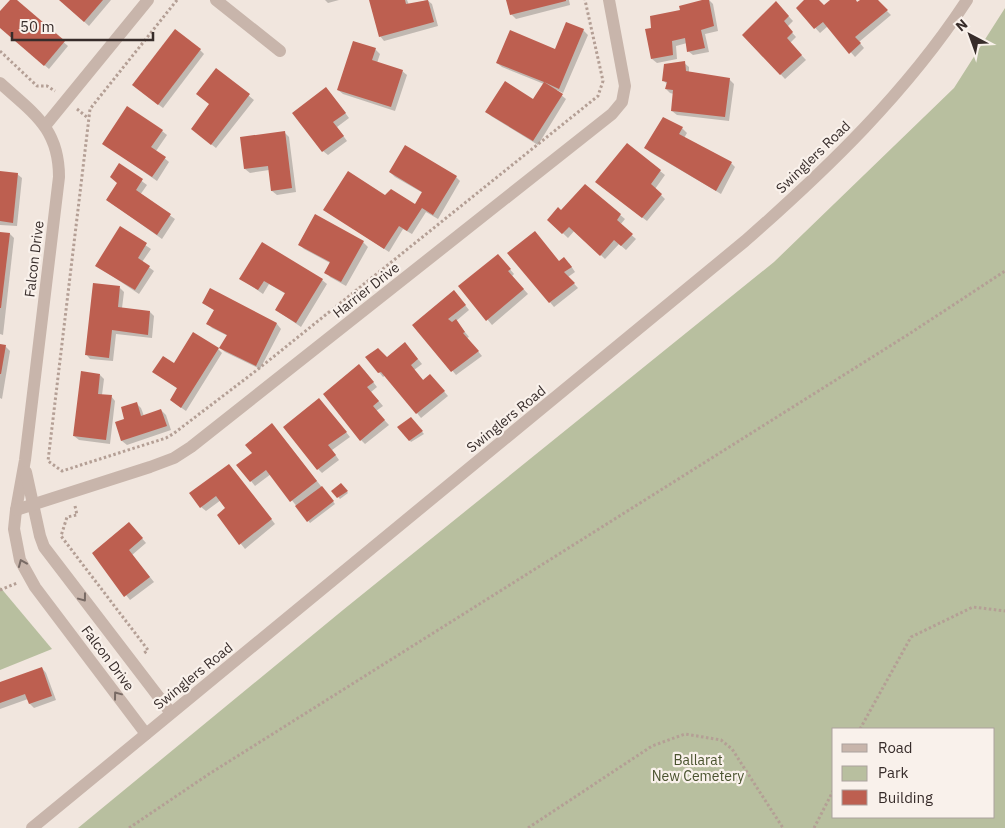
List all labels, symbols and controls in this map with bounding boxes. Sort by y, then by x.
scale bar [12,10,154,42]
north arrow [945,10,995,60]
text: N [952,15,971,35]
text: 50 m [20,17,55,36]
street label: Swinglers Road [772,117,854,197]
street label: Falcon Drive [20,219,48,298]
street label: Harrier Drive [329,258,403,322]
street label: Swinglers Road [463,382,549,456]
one-way arrow [18,559,28,568]
one-way arrow [77,592,86,602]
street label: Falcon Drive [78,622,139,694]
street label: Swinglers Road [150,639,236,713]
one-way arrow [114,692,122,701]
legend [832,728,995,818]
text: Road [878,738,913,757]
park label: Ballarat New Cemetery [652,751,744,785]
text: Park [878,763,908,782]
text: Building [878,788,933,807]

